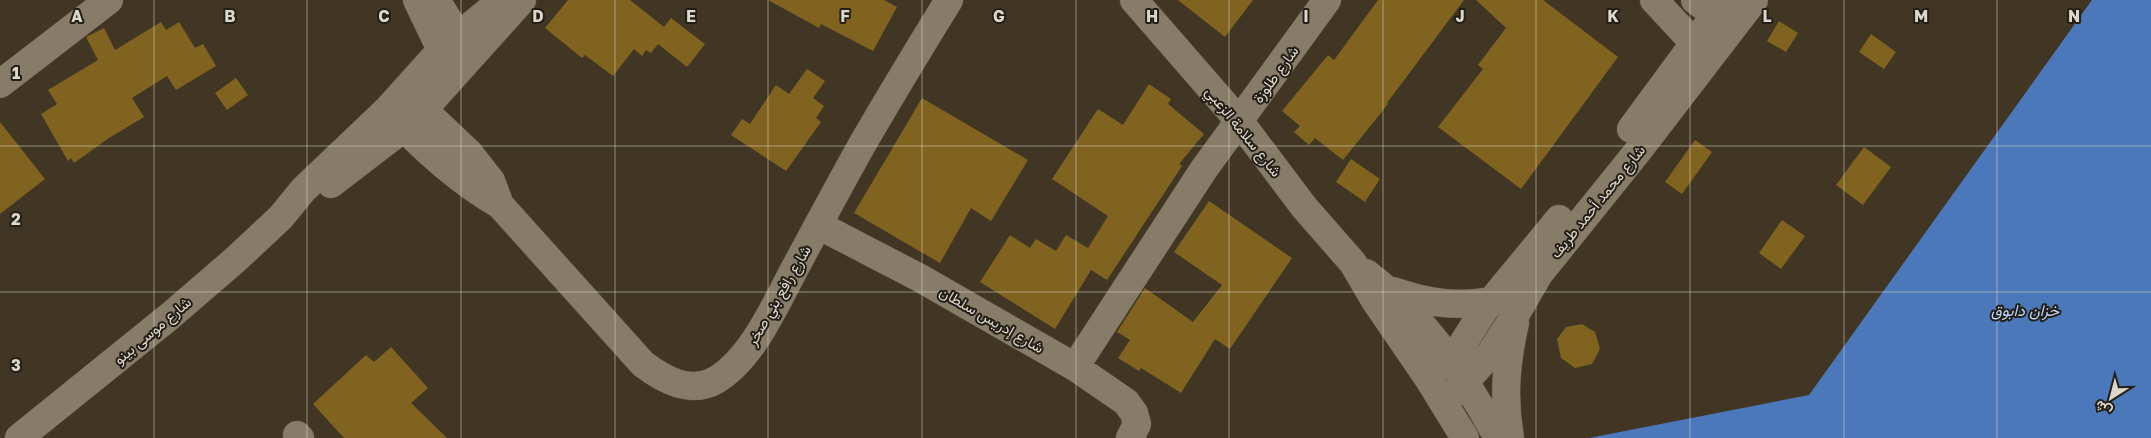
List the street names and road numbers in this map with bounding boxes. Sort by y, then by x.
street label: شارع طلوزة [1248,42,1304,108]
street label: شارع سلامة الزعبي [1198,82,1286,183]
street label: شارع محمد أحمد طريف [1546,141,1651,263]
street label: شارع رافع بني صخر [742,242,818,352]
street label: شارع إدريس سلطان [935,282,1048,359]
street label: شارع موسى بينو [110,292,196,370]

